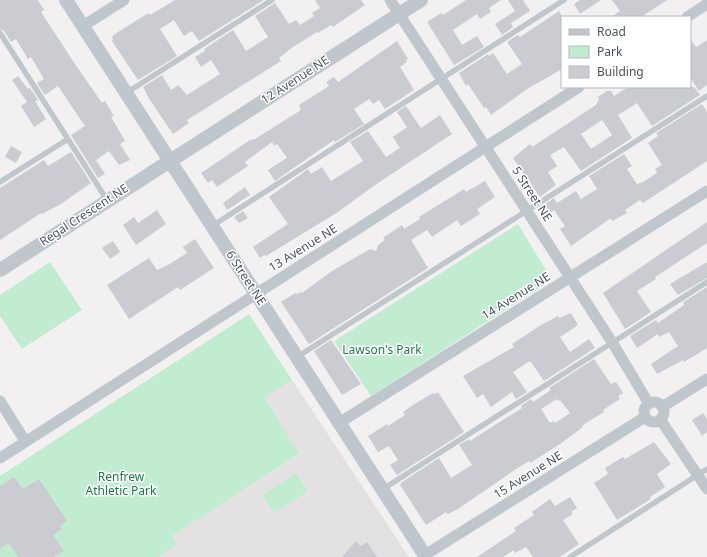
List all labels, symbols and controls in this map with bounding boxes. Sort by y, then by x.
legend [561,16,691,88]
text: Road [597,23,626,40]
text: Park [597,43,623,60]
street label: 12 Avenue NE [257,51,332,108]
text: Building [597,63,644,80]
street label: 5 Street NE [508,163,557,225]
street label: Regal Crescent NE [36,180,131,250]
street label: 13 Avenue NE [265,220,340,275]
street label: 6 Street NE [222,247,271,309]
street label: 14 Avenue NE [478,268,553,323]
park label: Lawson's Park [342,341,422,358]
street label: 15 Avenue NE [490,447,565,502]
park label: Renfrew Athletic Park [86,468,157,499]

